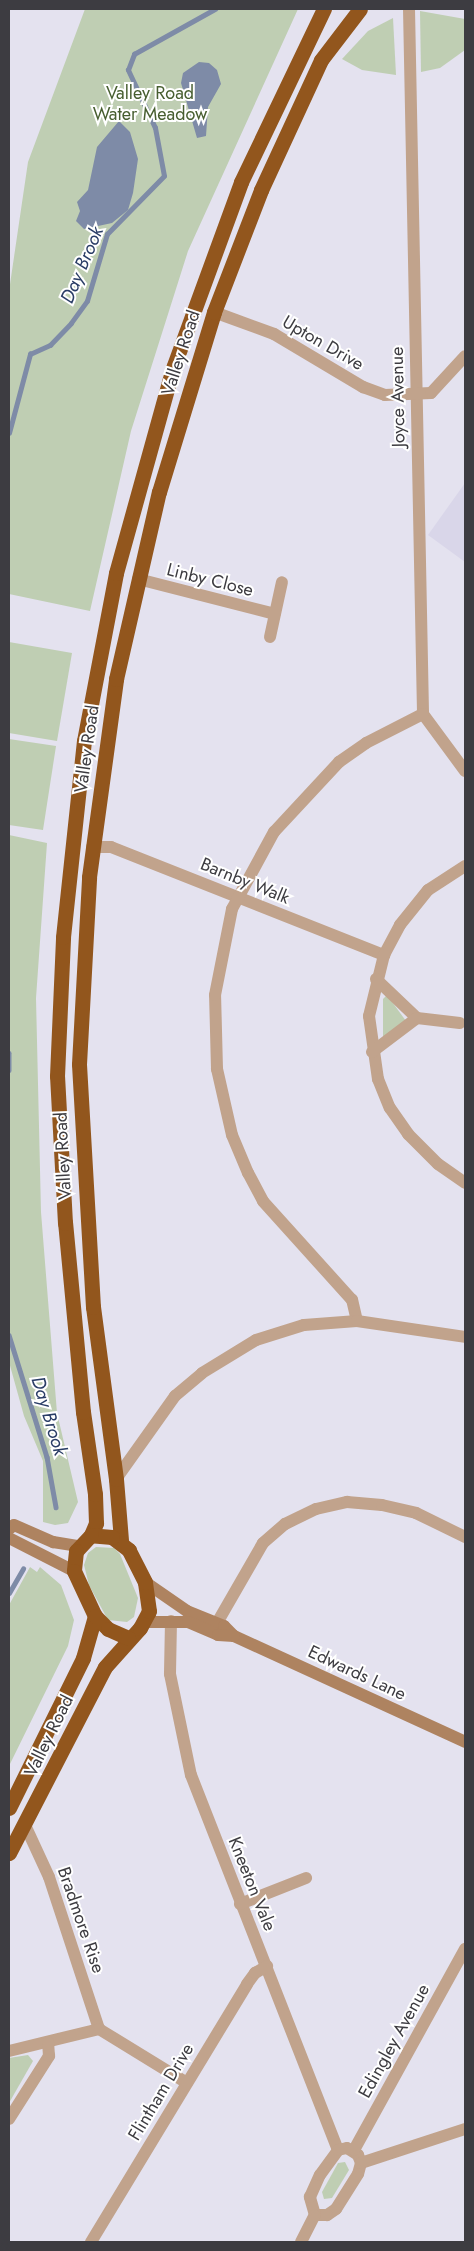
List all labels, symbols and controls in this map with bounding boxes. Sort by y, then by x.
park label: Valley Road Water Meadow [93,83,207,126]
water label: Day Brook [56,223,108,307]
street label: Valley Road [157,308,205,398]
street label: Upton Drive [278,311,368,375]
street label: Joyce Avenue [386,346,410,448]
street label: Linby Close [165,559,255,601]
street label: Valley Road [70,704,104,794]
street label: Barnby Walk [197,853,293,909]
street label: Valley Road [50,1111,76,1201]
water label: Day Brook [26,1374,72,1458]
street label: Edwards Lane [305,1641,409,1705]
street label: Valley Road [20,1692,78,1780]
street label: Kneeton Vale [223,1834,281,1934]
street label: Bradmore Rise [53,1864,109,1976]
street label: Edingley Avenue [354,1980,434,2102]
street label: Flintham Drive [124,2040,198,2144]

